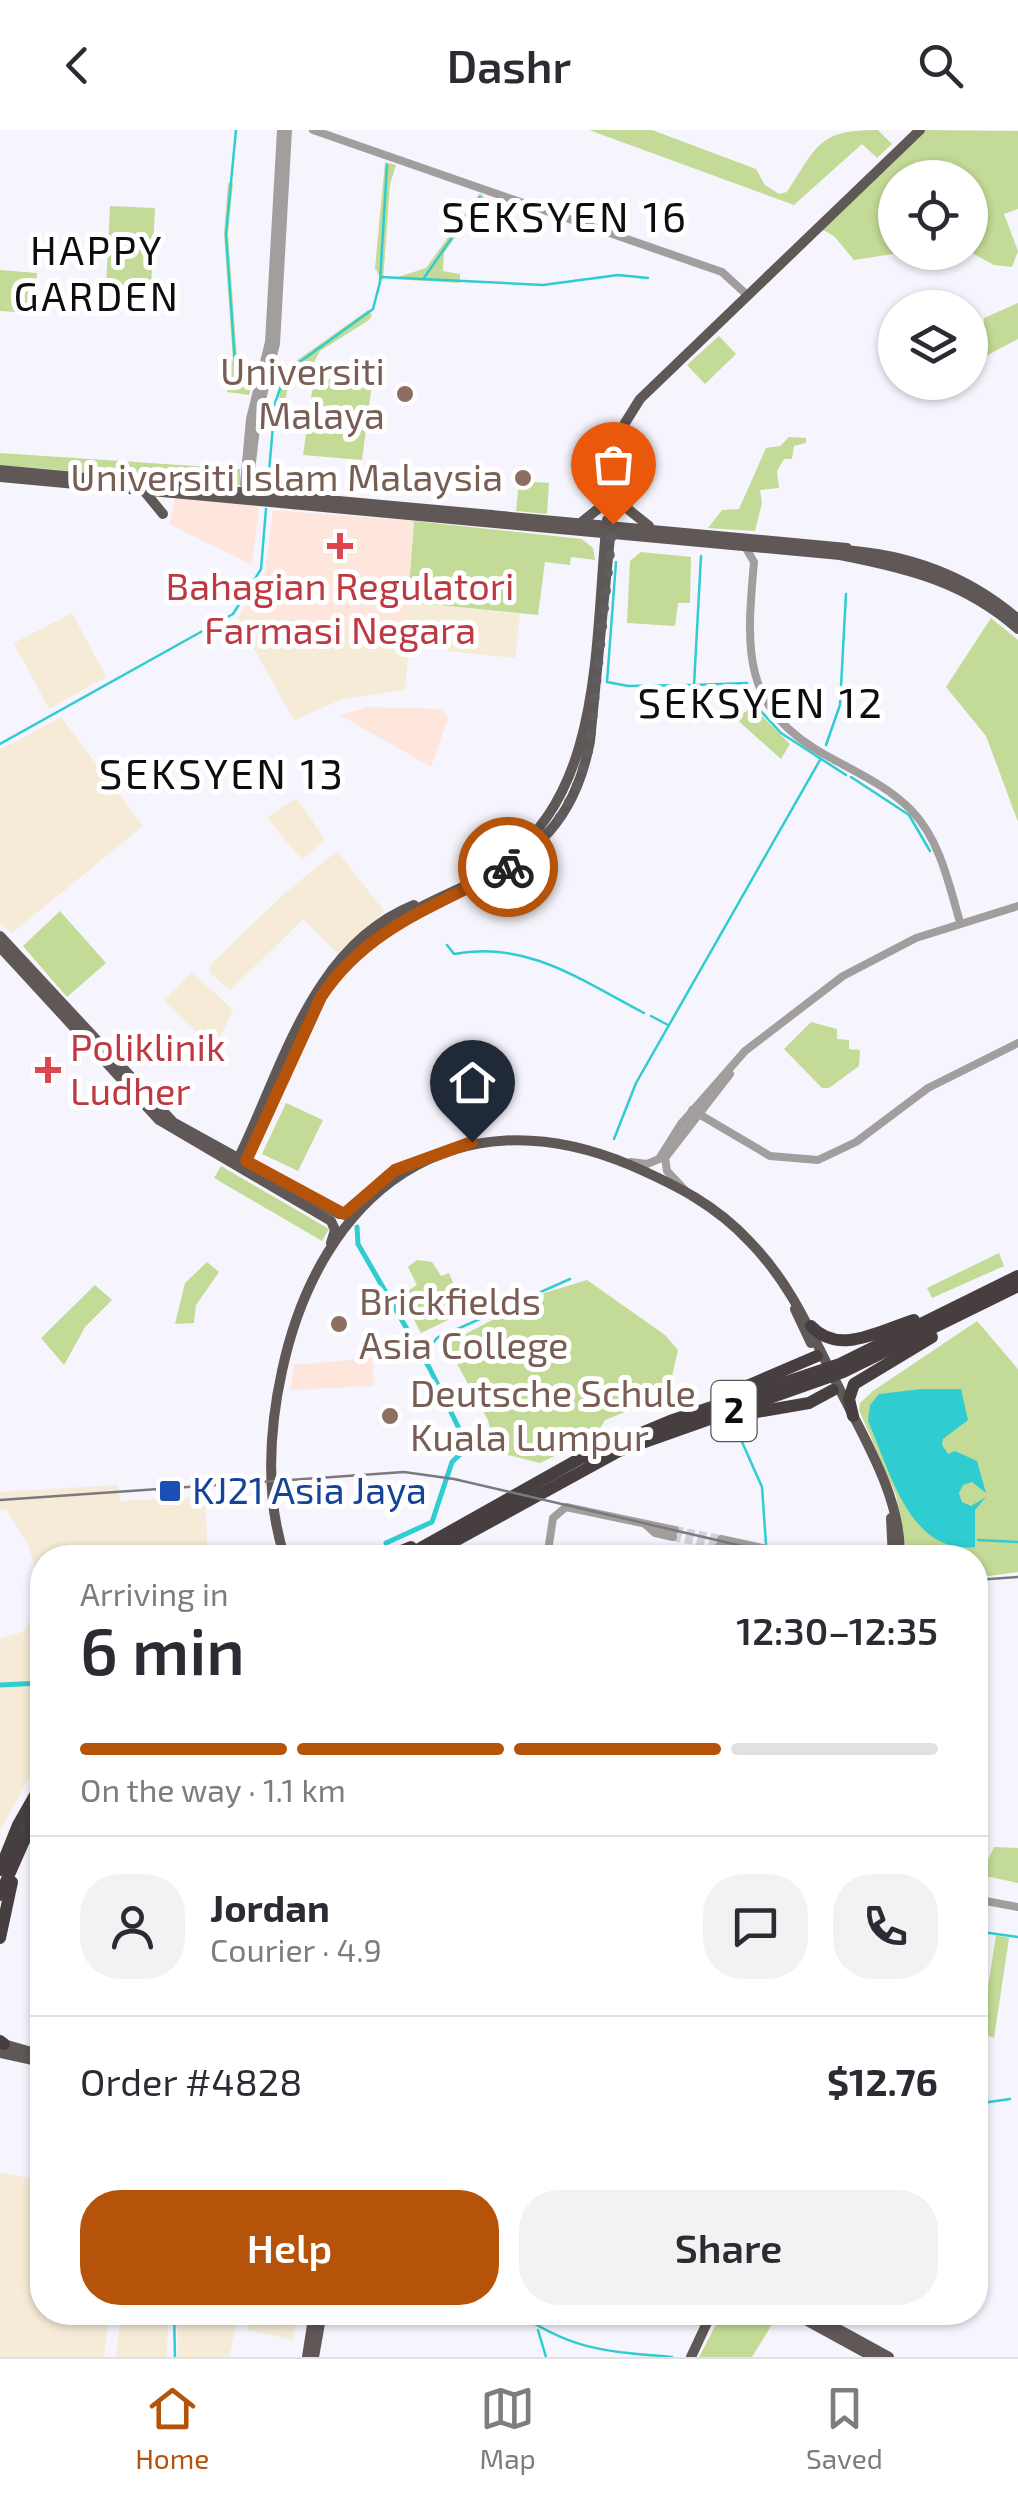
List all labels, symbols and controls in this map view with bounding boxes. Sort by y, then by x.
icon: back [50,38,105,93]
text: Dashr [447,38,571,92]
icon: search [913,38,968,93]
map controls [878,160,988,400]
button: locate [878,160,988,270]
district label: SEKSYEN 16 [441,190,689,240]
district label: HAPPY GARDEN [14,225,180,319]
button: layers [878,290,988,400]
place label: Universiti Malaya [220,347,385,437]
marker: Universiti Malaya [394,383,416,405]
pin [571,422,656,525]
icon: bag [586,437,641,492]
place label: Universiti Islam Malaysia [70,453,503,499]
marker: Universiti Islam Malaysia [512,467,534,489]
marker: Bahagian Regulatori Farmasi Negara [327,533,353,559]
place label: Bahagian Regulatori Farmasi Negara [166,562,514,652]
district label: SEKSYEN 12 [638,676,884,726]
district label: SEKSYEN 13 [99,747,345,797]
courier [458,817,558,917]
icon: bike [481,840,536,895]
place label: Poliklinik Ludher [70,1023,225,1113]
pin [430,1040,515,1143]
icon: home [445,1055,500,1110]
marker: Poliklinik Ludher [35,1057,61,1083]
place label: Brickfields Asia College [359,1277,568,1367]
marker: Brickfields Asia College [328,1313,350,1335]
place label: Deutsche Schule Kuala Lumpur [410,1369,696,1459]
road number: 2 [712,1381,756,1441]
marker: Deutsche Schule Kuala Lumpur [379,1405,401,1427]
place label: KJ21 Asia Jaya [192,1466,427,1512]
marker: KJ21 Asia Jaya [157,1478,183,1504]
text: Arriving in [80,1574,229,1612]
text: 12:30–12:35 [736,1607,938,1653]
text: 6 min [80,1610,245,1688]
text: On the way · 1.1 km [80,1770,346,1808]
button: person [80,1874,185,1979]
button: chat [703,1874,808,1979]
button: phone [833,1874,938,1979]
text: Jordan [210,1884,330,1930]
text: Courier · 4.9 [210,1930,382,1968]
text: Order #4828 [80,2058,302,2104]
text: $12.76 [827,2058,938,2104]
button: Help [80,2190,499,2305]
button: Share [519,2190,938,2305]
tab: Home [135,2381,209,2475]
tab: Map [480,2381,536,2475]
tab: Saved [806,2381,883,2475]

